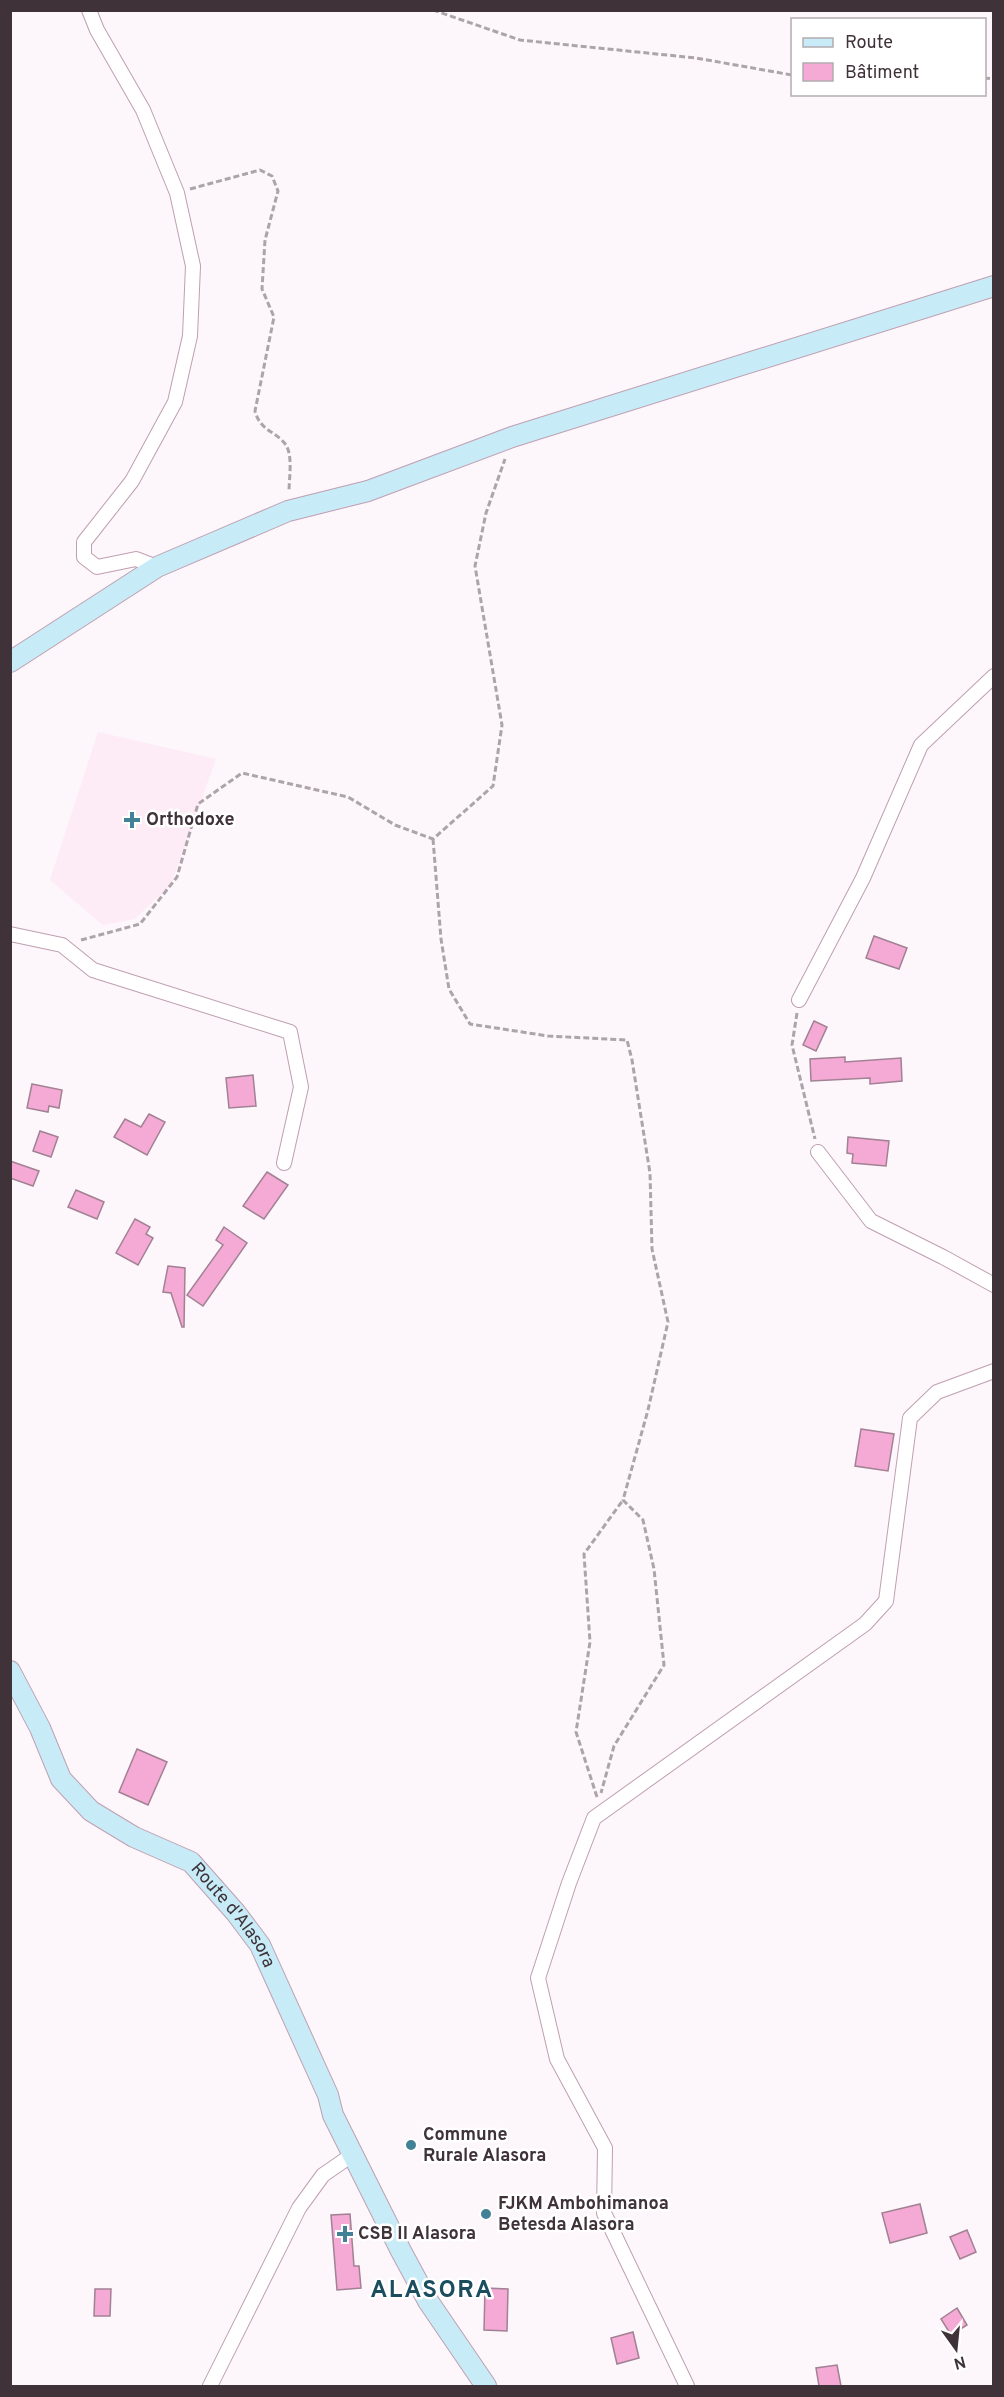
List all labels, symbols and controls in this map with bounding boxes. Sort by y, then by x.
legend [791,18,986,96]
text: Route [845,32,893,55]
text: Bâtiment [845,62,919,85]
place label: Orthodoxe [146,809,235,832]
marker: Orthodoxe [123,811,141,829]
street label: Route d'Alasora [185,1858,280,1971]
place label: Commune Rurale Alasora [423,2124,546,2168]
marker: Commune Rurale Alasora [404,2138,418,2152]
place label: FJKM Ambohimanoa Betesda Alasora [498,2193,669,2237]
marker: FJKM Ambohimanoa Betesda Alasora [479,2207,493,2221]
place label: CSB II Alasora [358,2223,476,2246]
marker: CSB II Alasora [336,2225,354,2243]
district label: ALASORA [370,2276,494,2306]
north arrow [926,2319,986,2379]
text: N [951,2350,968,2373]

